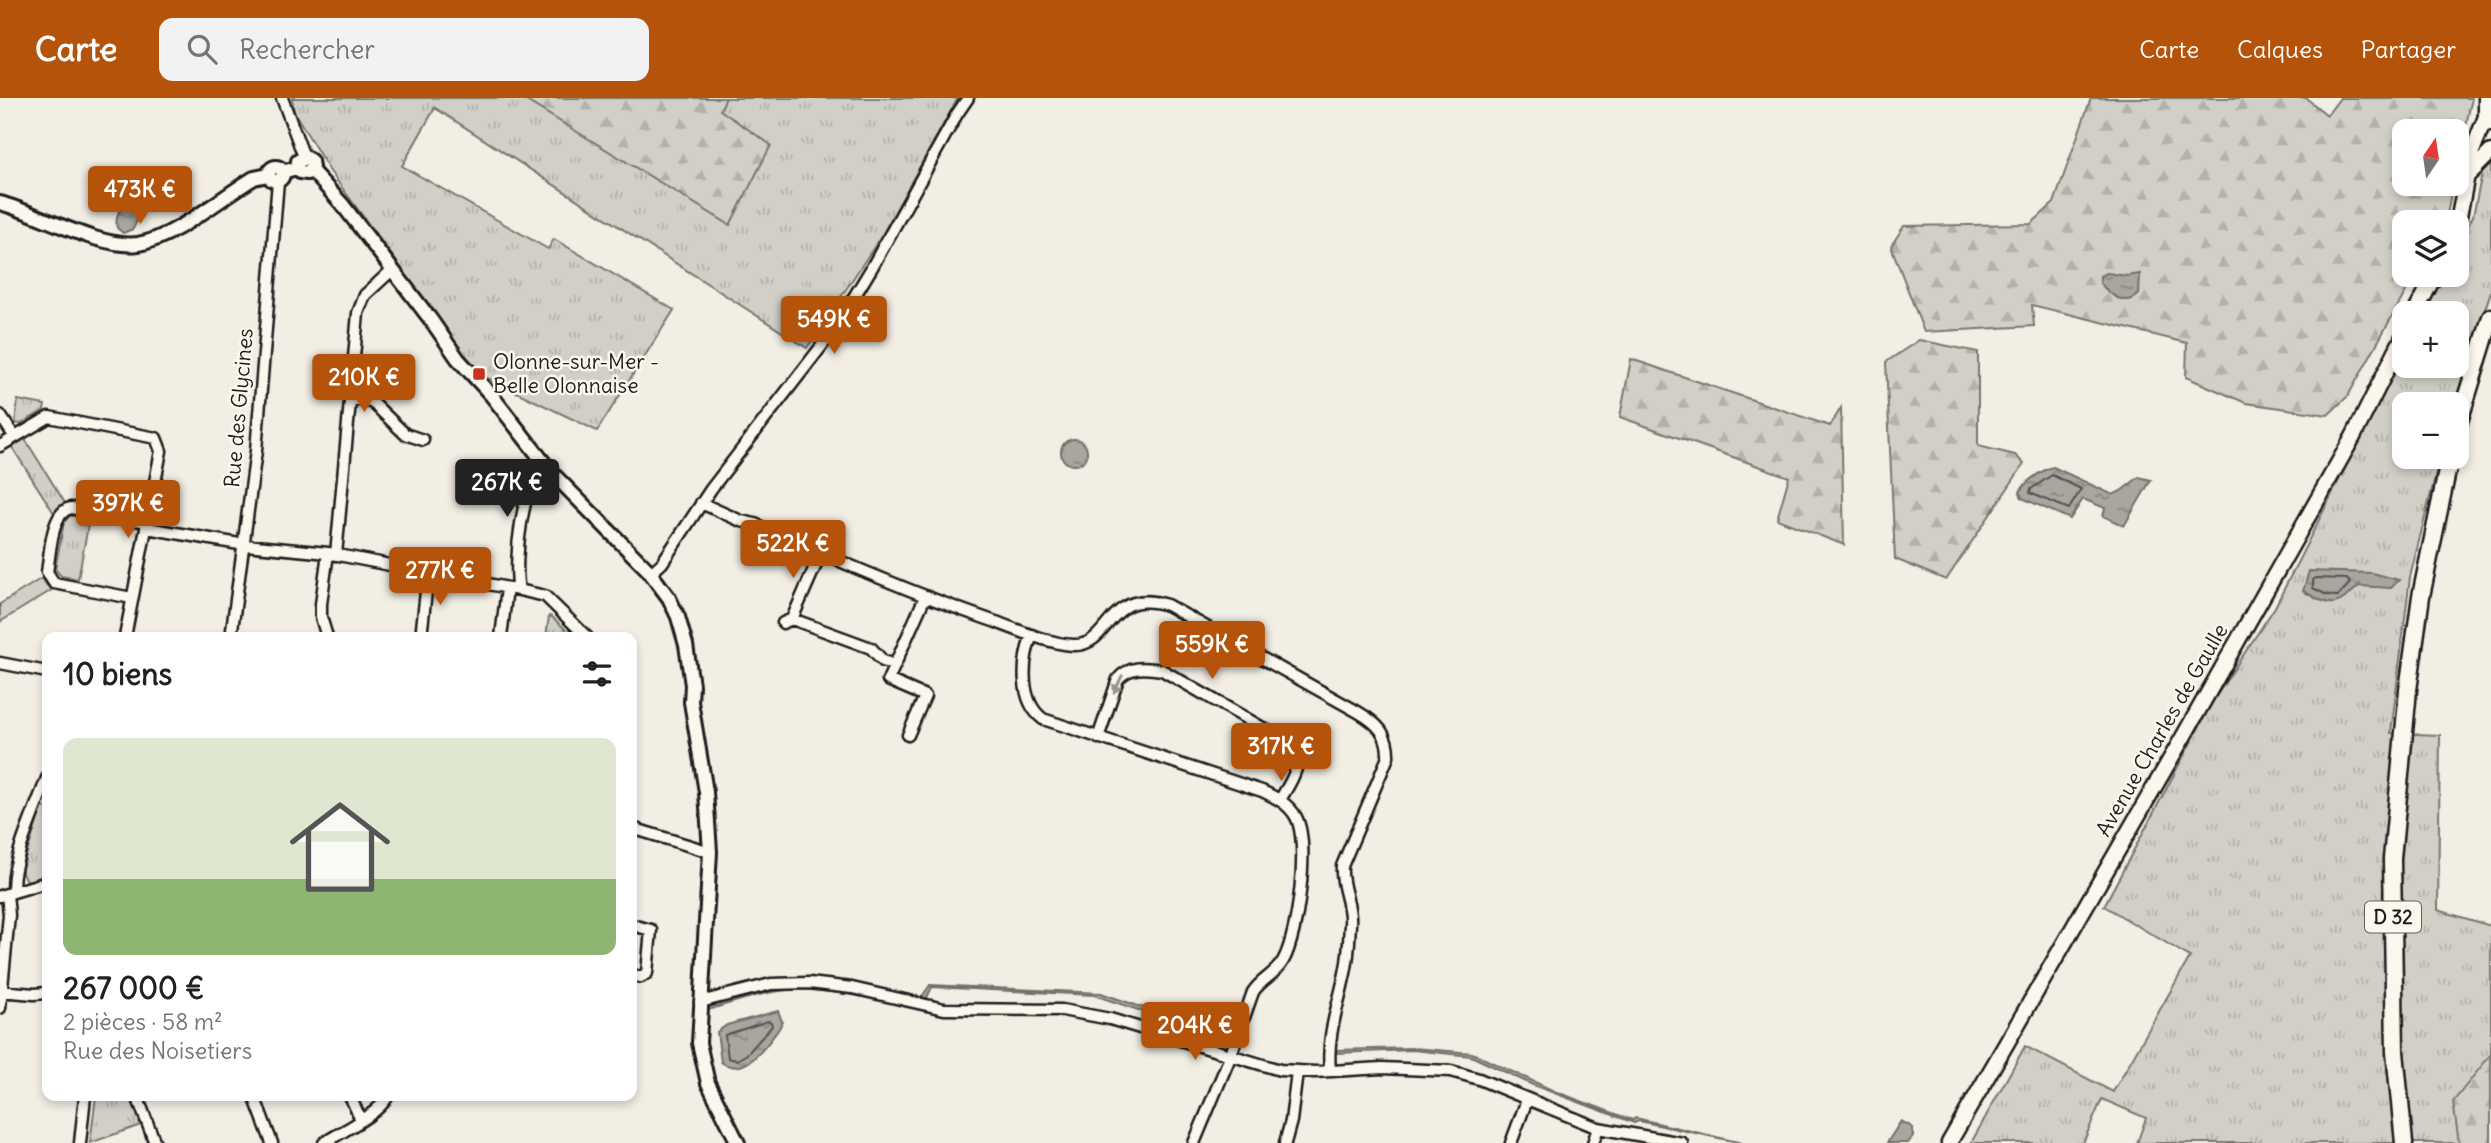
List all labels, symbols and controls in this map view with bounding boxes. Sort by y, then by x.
search box [159,18,649,81]
text: Carte [35,28,117,70]
icon: search [183,30,221,68]
text: Rechercher [239,33,375,66]
text: Carte [2139,34,2199,64]
text: Calques [2237,34,2323,64]
text: Partager [2361,34,2456,64]
north arrow [2392,119,2469,196]
map controls [2392,119,2469,469]
pin: 473K € [83,166,197,226]
text: 473K € [104,174,176,203]
button: layers [2392,210,2469,287]
pin: 549K € [777,296,891,356]
button: + [2392,301,2469,378]
text: 549K € [797,304,871,333]
street label: Rue des Glycines [218,327,259,489]
place label: Olonne-sur-Mer - Belle Olonnaise [493,348,659,399]
pin: 210K € [307,354,421,414]
text: 210K € [328,362,400,391]
marker: Olonne-sur-Mer - Belle Olonnaise [471,366,487,382]
button: − [2392,392,2469,469]
pin: 267K € [450,460,564,519]
text: 267K € [471,467,543,496]
pin: 397K € [71,480,185,540]
text: 397K € [92,488,164,517]
pin: 522K € [736,520,850,580]
text: 522K € [757,528,829,557]
pin: 277K € [383,547,497,607]
text: 277K € [405,555,475,584]
street label: Avenue Charles de Gaulle [2090,619,2234,841]
pin: 559K € [1155,622,1269,681]
text: 559K € [1175,629,1249,658]
text: 10 biens [63,655,172,693]
icon: filters [578,655,616,693]
one-way arrow [1112,674,1123,694]
pin: 317K € [1224,724,1338,783]
text: 317K € [1247,731,1315,760]
icon: home [277,784,403,910]
road number: D 32 [2365,902,2421,932]
text: 267 000 € [63,969,204,1007]
pin: 204K € [1138,1002,1252,1062]
text: 2 pièces · 58 m² [63,1007,223,1036]
text: 204K € [1157,1010,1233,1039]
text: Rue des Noisetiers [63,1036,252,1065]

